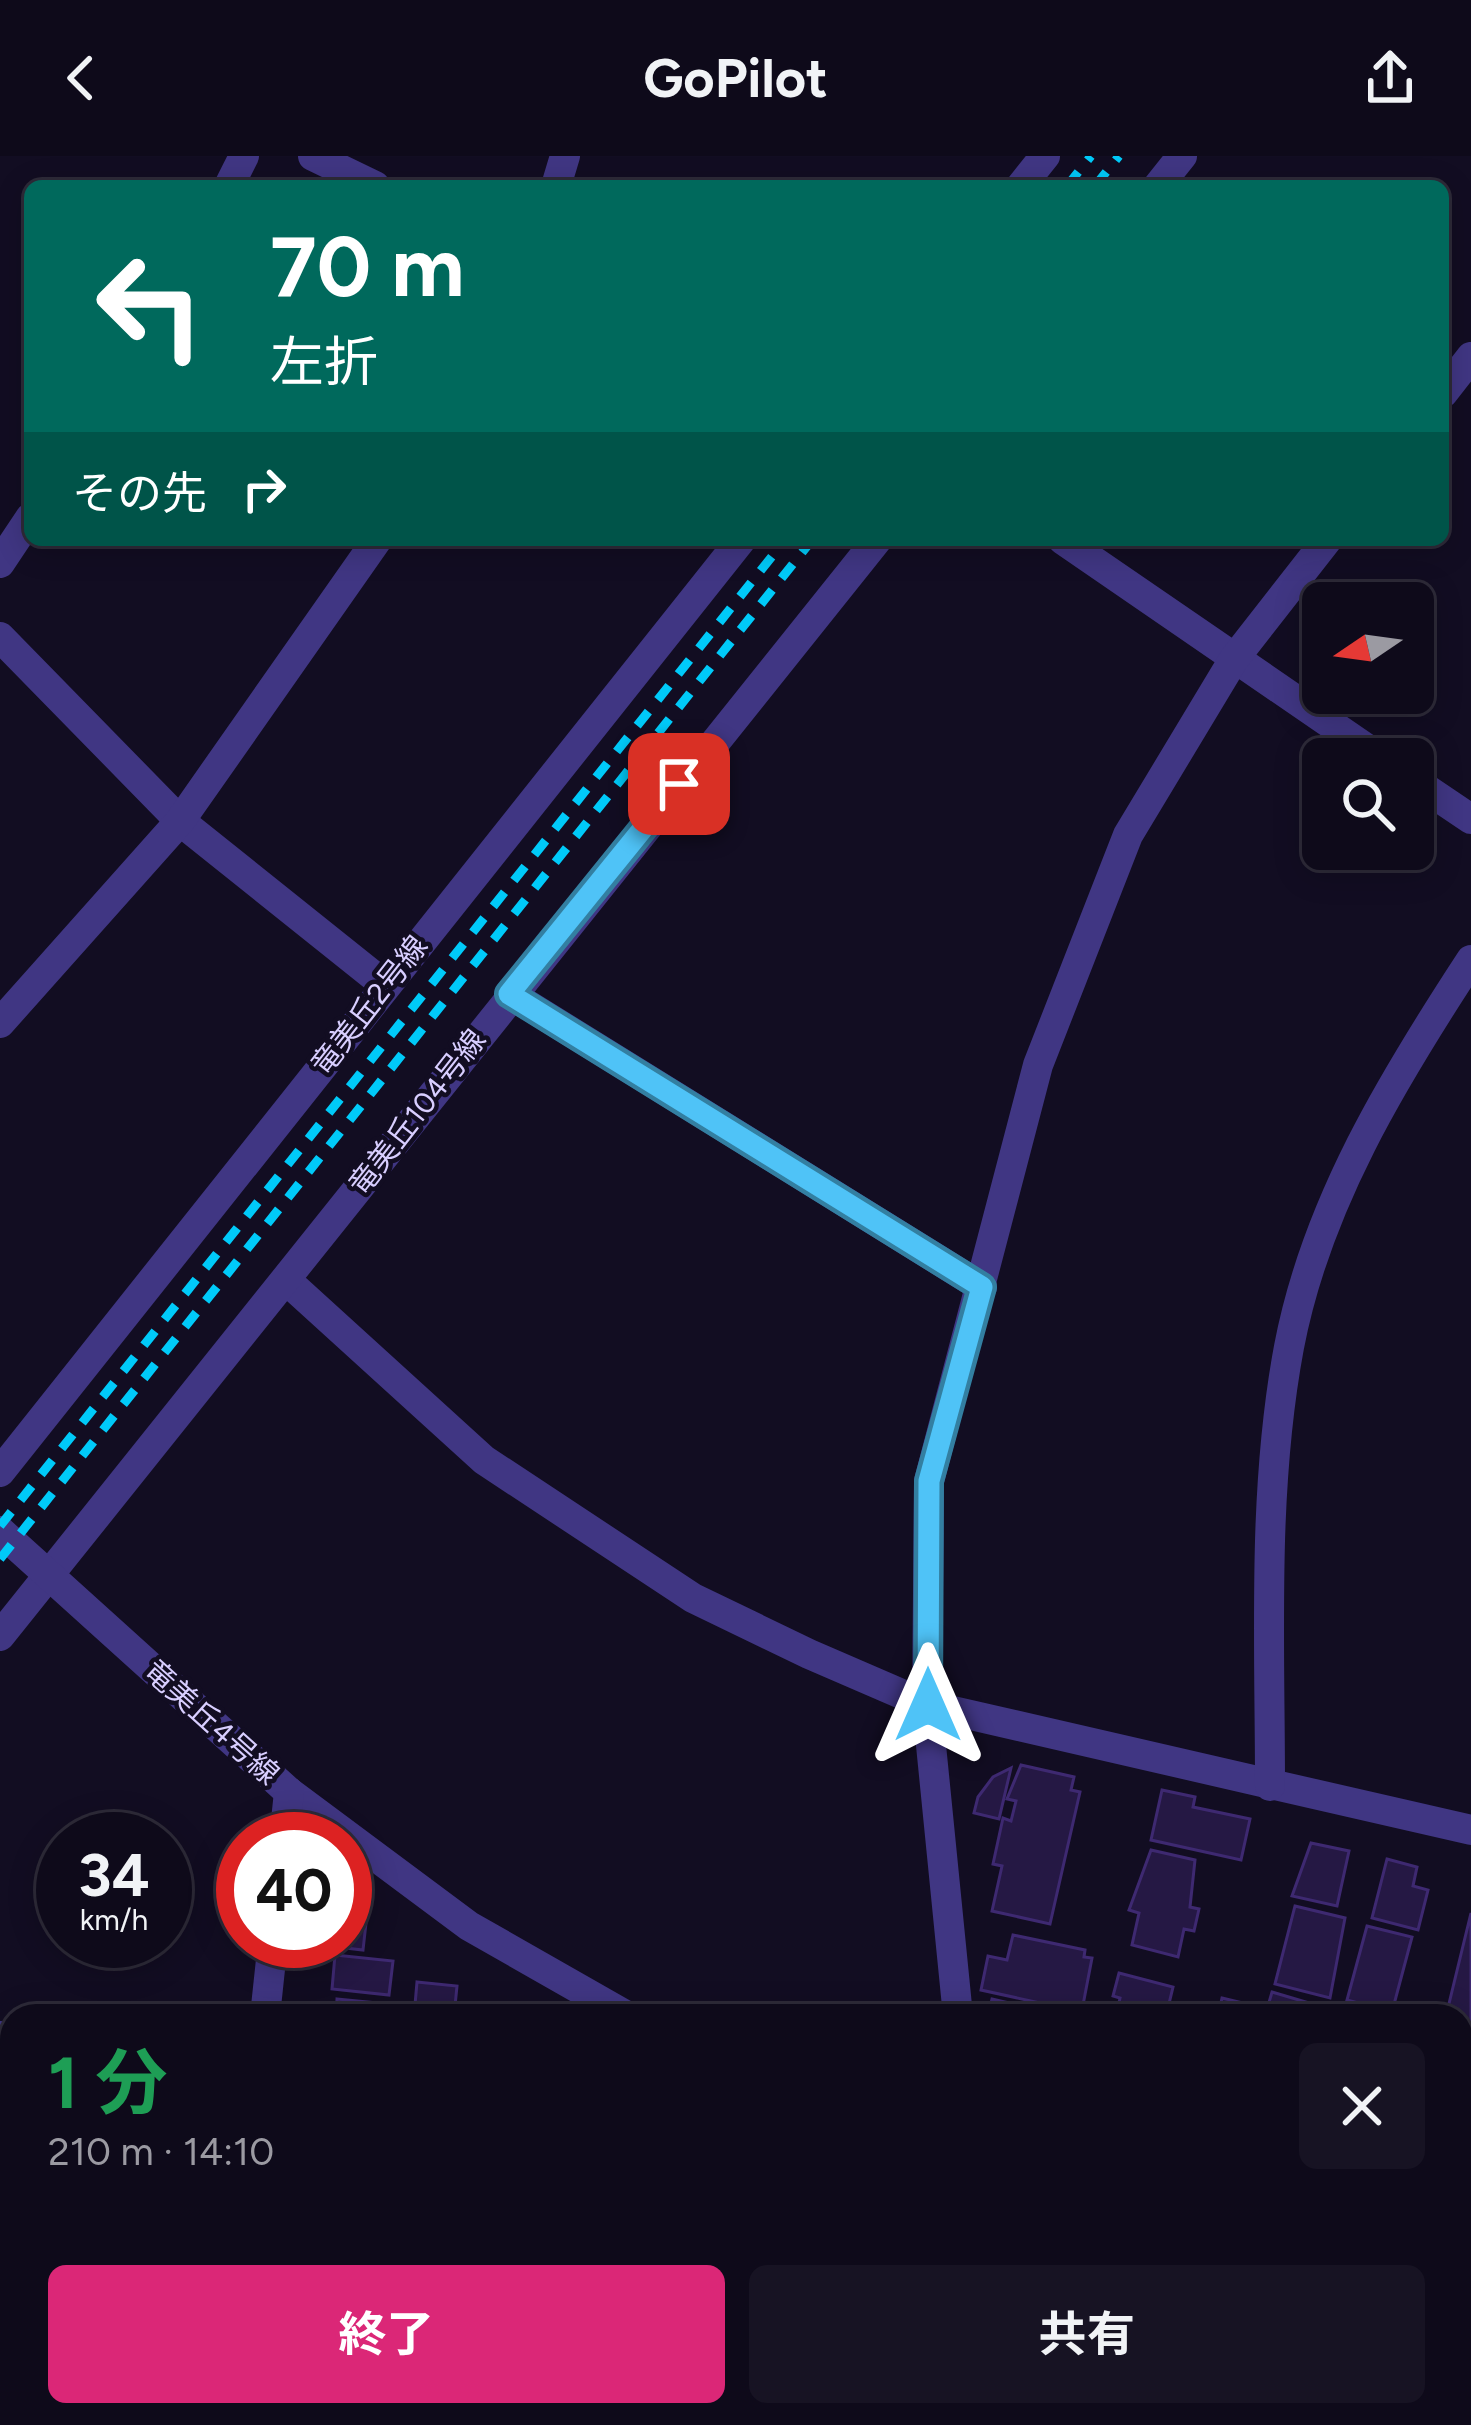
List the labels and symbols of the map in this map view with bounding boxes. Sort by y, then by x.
north arrow [1302,582,1434,714]
pin [628,733,730,835]
street label: 竜美丘2号線 [303,928,435,1082]
street label: 竜美丘104号線 [341,1022,493,1202]
position arrow [865,1642,991,1768]
street label: 竜美丘4号線 [137,1652,287,1792]
speed limit sign: 40 [216,1812,372,1968]

